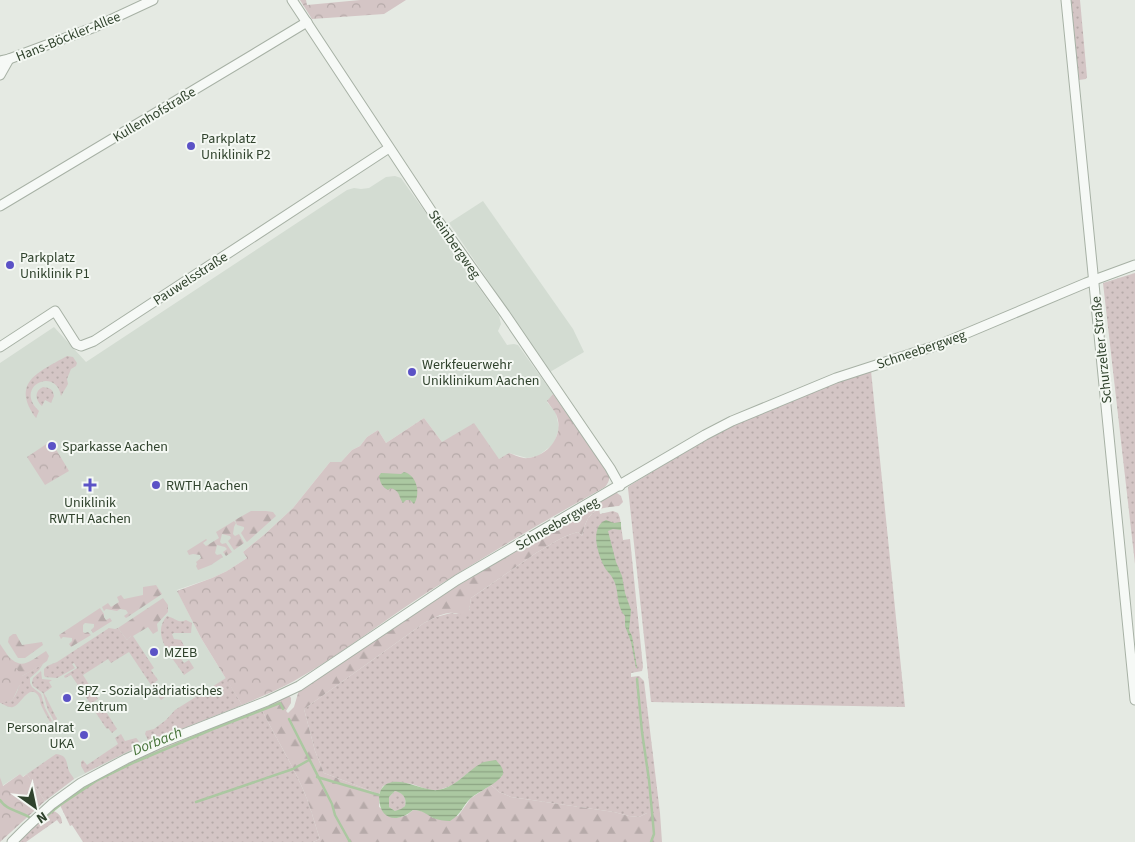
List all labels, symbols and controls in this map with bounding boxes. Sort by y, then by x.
street label: Hans-Böckler-Allee [13,7,124,67]
street label: Kullenhofstraße [109,82,200,147]
place label: Parkplatz Uniklinik P2 [201,129,271,165]
marker: Parkplatz Uniklinik P2 [185,140,197,152]
street label: Steinbergweg [423,206,485,283]
street label: Pauwelsstraße [149,247,232,310]
place label: Parkplatz Uniklinik P1 [20,248,90,284]
marker: Parkplatz Uniklinik P1 [4,259,16,271]
street label: Schurzelter Straße [1086,295,1118,405]
street label: Schneebergweg [874,325,969,375]
place label: Werkfeuerwehr Uniklinikum Aachen [422,355,540,391]
marker: Werkfeuerwehr Uniklinikum Aachen [406,366,418,378]
place label: Sparkasse Aachen [62,437,168,457]
marker: Sparkasse Aachen [46,440,58,452]
place label: RWTH Aachen [166,476,248,496]
marker: Uniklinik RWTH Aachen [83,478,97,492]
marker: RWTH Aachen [150,479,162,491]
street label: Schneebergweg [512,492,603,556]
place label: Uniklinik RWTH Aachen [49,493,131,529]
place label: MZEB [164,643,197,663]
marker: MZEB [148,646,160,658]
place label: SPZ - Sozialpädriatisches Zentrum [77,681,222,717]
marker: SPZ - Sozialpädriatisches Zentrum [61,692,73,704]
place label: Personalrat UKA [7,718,74,754]
water label: Dorbach [129,722,185,761]
marker: Personalrat UKA [78,729,90,741]
north arrow [10,782,60,832]
text: N [32,806,51,828]

